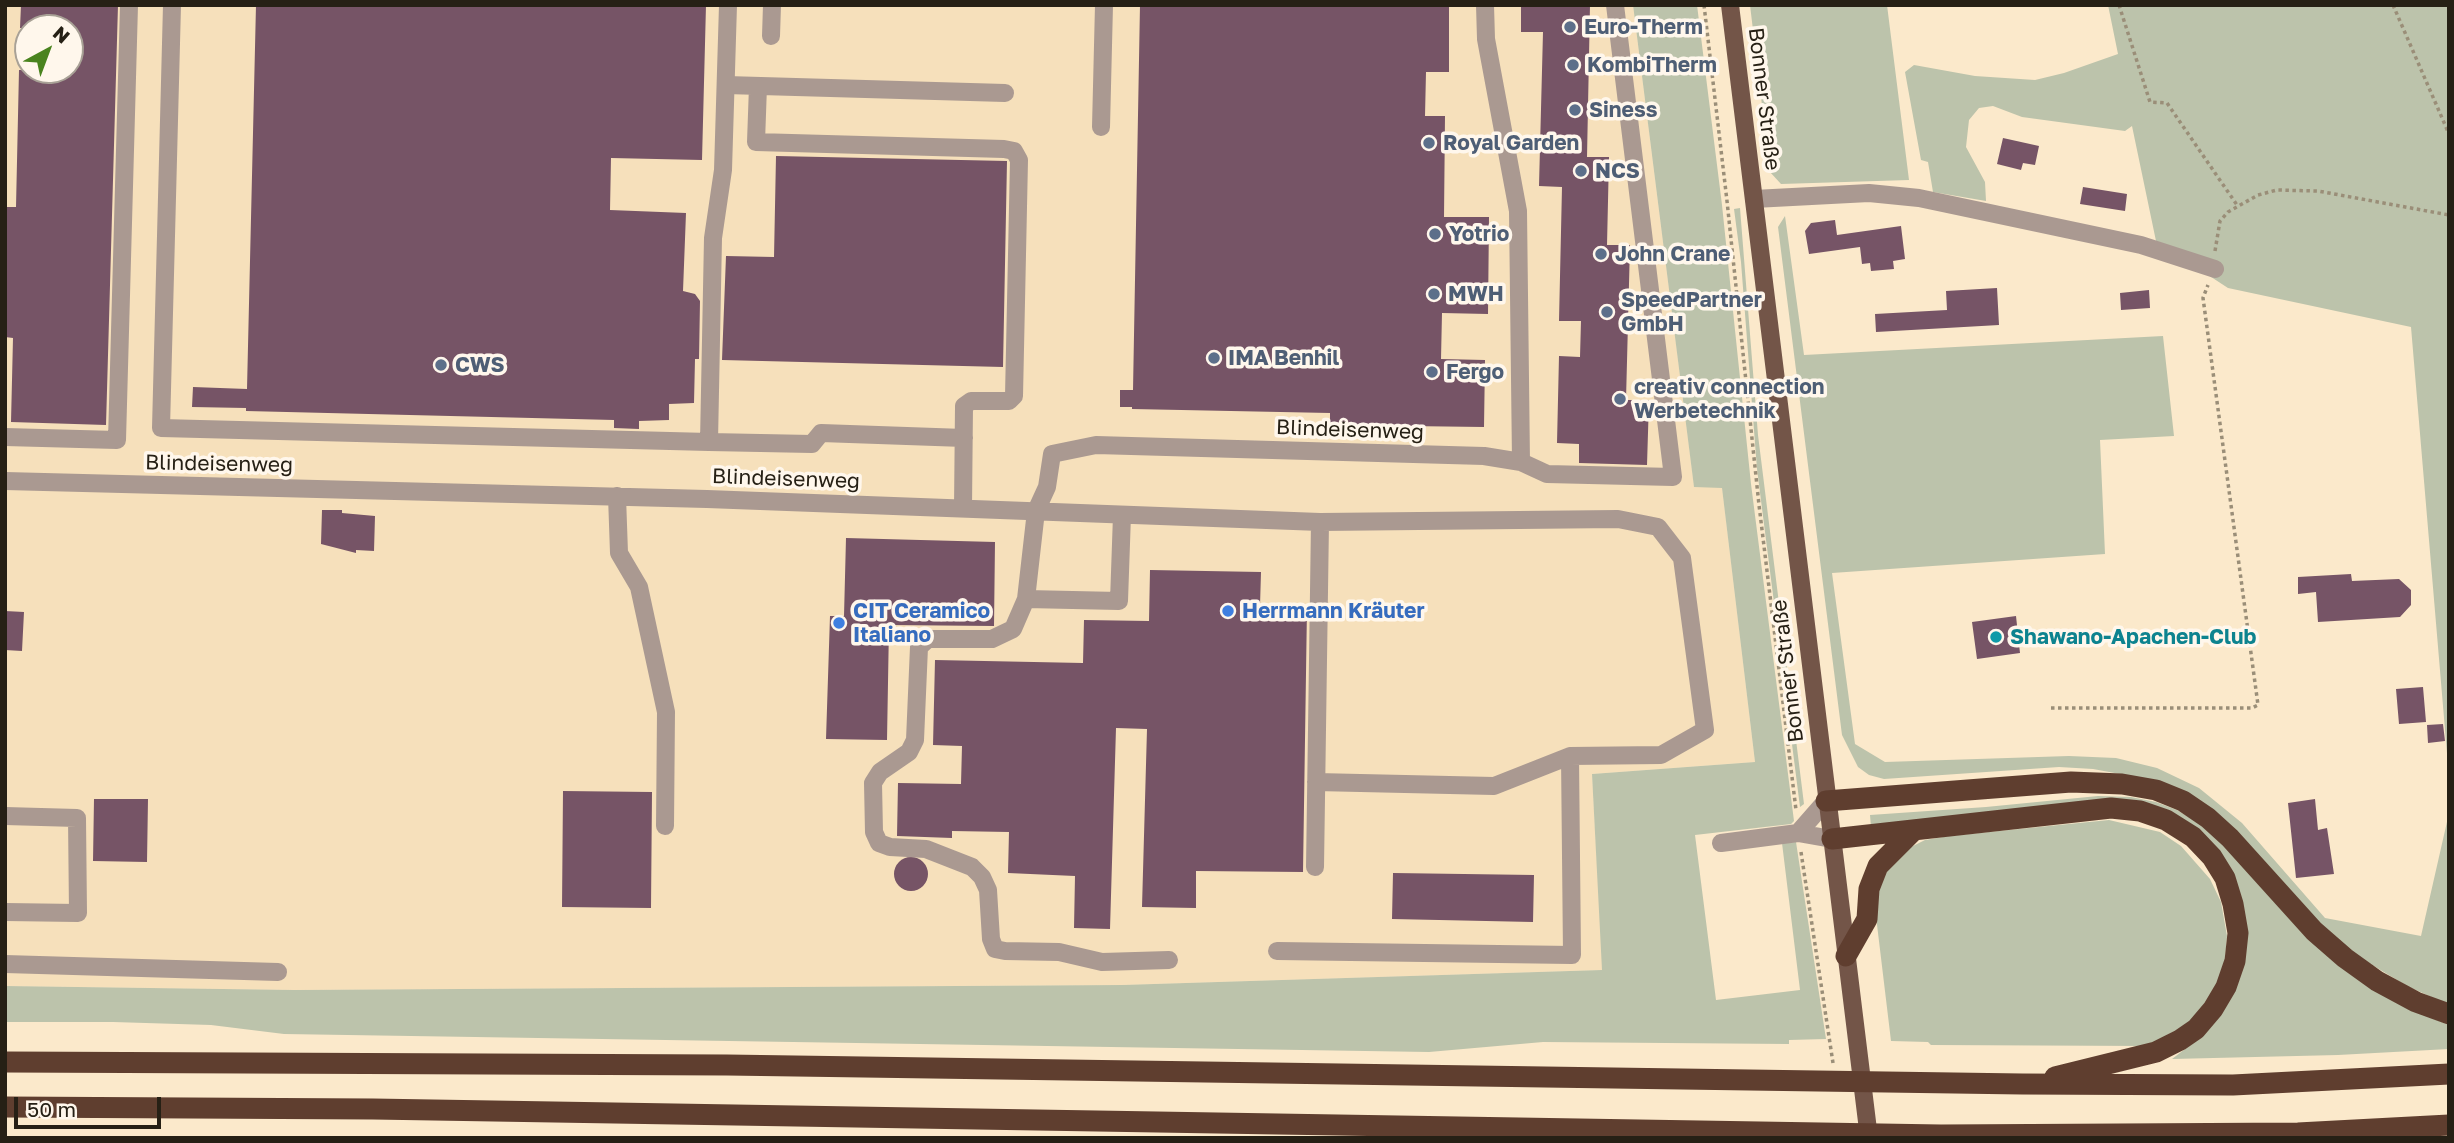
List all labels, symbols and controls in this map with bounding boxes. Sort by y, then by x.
north arrow [14,14,84,84]
place label: Euro-Therm [1584,14,1703,40]
marker: Euro-Therm [1562,19,1578,35]
text: N [49,21,75,48]
street label: Bonner Straße [1743,26,1785,172]
place label: KombiTherm [1587,52,1717,78]
marker: KombiTherm [1565,57,1581,73]
place label: Siness [1589,97,1657,123]
marker: Siness [1567,102,1583,118]
place label: Royal Garden [1443,130,1579,156]
marker: Royal Garden [1421,135,1437,151]
place label: NCS [1595,158,1640,184]
marker: NCS [1573,163,1589,179]
place label: Yotrio [1449,221,1509,247]
marker: Yotrio [1427,226,1443,242]
place label: John Crane [1615,241,1730,267]
marker: John Crane [1593,246,1609,262]
place label: MWH [1448,281,1504,307]
marker: MWH [1426,286,1442,302]
place label: SpeedPartner GmbH [1621,287,1762,337]
marker: SpeedPartner GmbH [1599,304,1615,320]
place label: IMA Benhil [1228,345,1339,371]
marker: IMA Benhil [1206,350,1222,366]
place label: CWS [455,352,504,378]
marker: CWS [433,357,449,373]
place label: Fergo [1446,359,1504,385]
marker: Fergo [1424,364,1440,380]
place label: creativ connection Werbetechnik [1634,374,1825,424]
marker: creativ connection Werbetechnik [1612,391,1628,407]
street label: Blindeisenweg [1276,415,1424,445]
street label: Blindeisenweg [145,450,293,478]
street label: Blindeisenweg [712,464,860,494]
place label: CIT Ceramico Italiano [853,598,990,648]
place label: Herrmann Kräuter [1242,598,1425,624]
street label: Bonner Straße [1767,598,1809,744]
marker: Herrmann Kräuter [1220,603,1236,619]
marker: CIT Ceramico Italiano [831,615,847,631]
place label: Shawano-Apachen-Club [2010,624,2256,650]
marker: Shawano-Apachen-Club [1988,629,2004,645]
scale bar [18,1084,164,1128]
text: 50 m [27,1096,76,1122]

